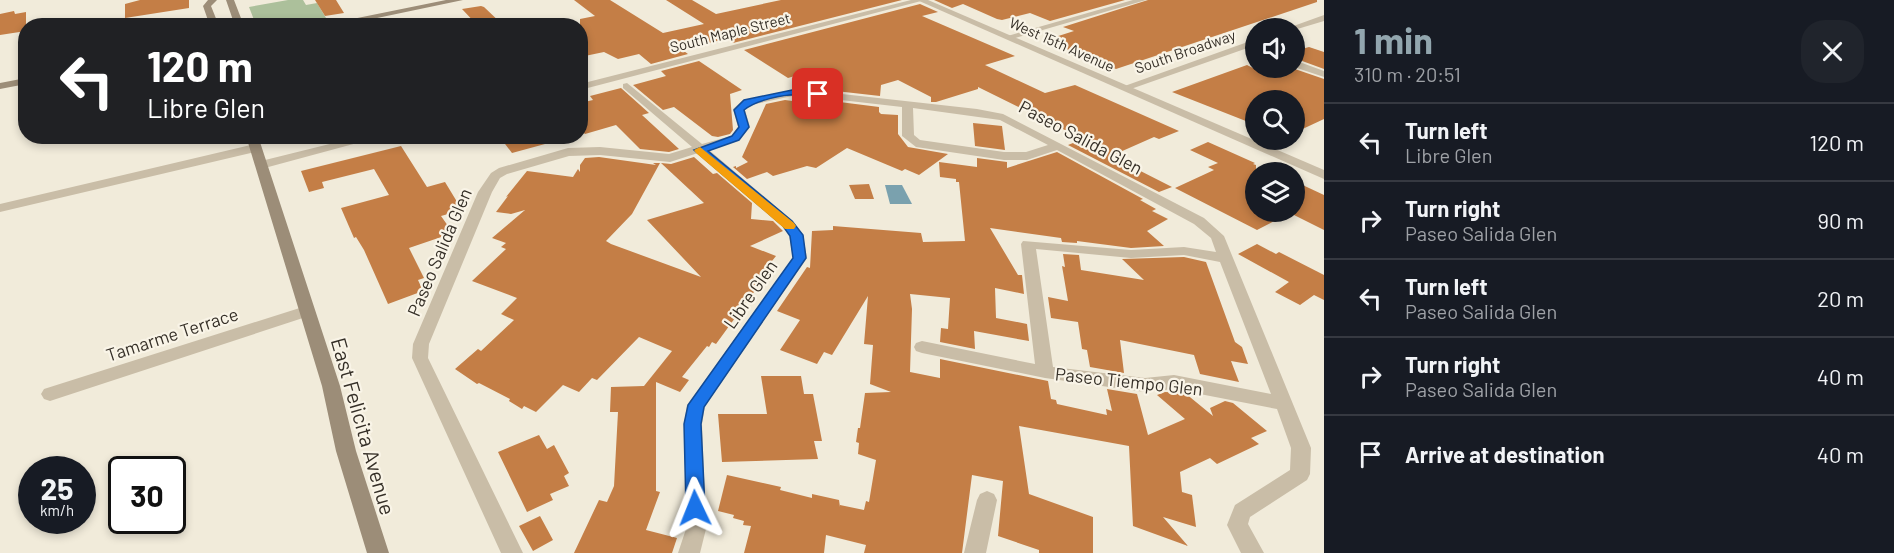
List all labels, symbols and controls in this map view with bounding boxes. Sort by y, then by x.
street label: South Maple Street [668,8,792,56]
street label: West 15th Avenue [1007,13,1117,75]
map controls [1245,18,1305,222]
button: sound [1245,18,1305,78]
text: 1 min [1354,18,1433,61]
button: close [1801,20,1864,83]
street label: South Broadway [1132,25,1238,77]
text: 120 m [147,40,253,90]
icon: left [48,42,126,120]
text: 310 m · 20:51 [1354,62,1461,86]
pin [792,68,843,119]
icon: arrive [801,77,834,110]
button: search [1245,90,1305,150]
text: Libre Glen [147,91,265,123]
street label: Paseo Salida Glen [1015,95,1147,179]
text: Turn left [1405,117,1488,143]
icon: left [1354,126,1387,159]
text: 120 m [1809,129,1864,155]
text: Libre Glen [1405,143,1493,167]
button: layers [1245,162,1305,222]
street label: Paseo Salida Glen [402,185,476,319]
text: Turn right [1405,195,1500,221]
icon: right [1354,204,1387,237]
text: 90 m [1818,207,1864,233]
text: Paseo Salida Glen [1405,221,1557,245]
street label: Libre Glen [718,255,782,333]
text: Turn left [1405,273,1488,299]
icon: left [1354,282,1387,315]
text: 20 m [1817,285,1864,311]
text: Paseo Salida Glen [1405,299,1557,323]
street label: Tamarme Terrace [103,302,241,366]
street label: East Felicita Avenue [327,334,401,518]
text: Turn right [1405,351,1500,377]
icon: right [1354,360,1387,393]
street label: Paseo Tiempo Glen [1054,362,1204,400]
text: 40 m [1817,363,1864,389]
text: Paseo Salida Glen [1405,377,1557,401]
icon: arrive [1354,438,1387,471]
text: Arrive at destination [1405,441,1604,467]
text: 40 m [1817,441,1864,467]
speed limit sign: 30 [108,456,186,534]
text: 25 [41,470,73,506]
position arrow [663,476,727,540]
text: km/h [40,501,74,519]

